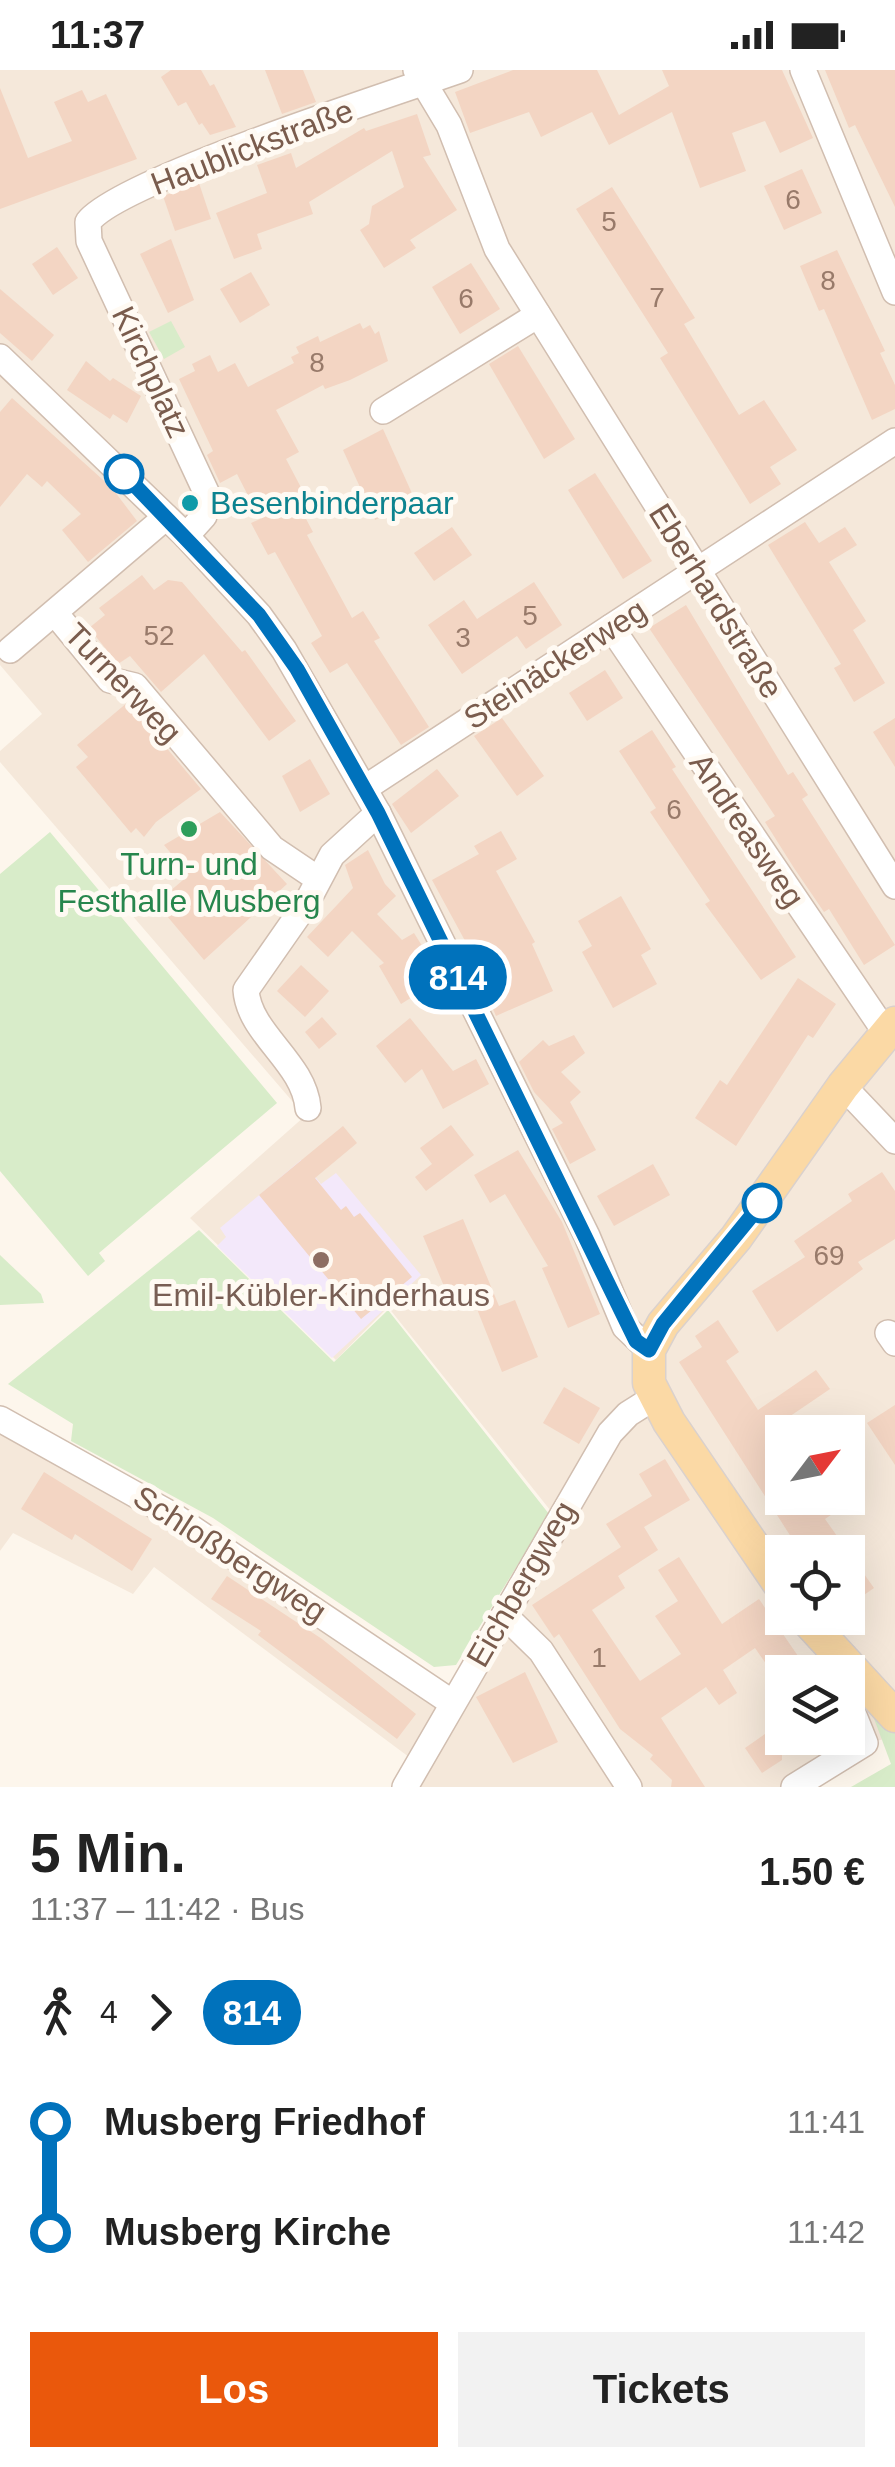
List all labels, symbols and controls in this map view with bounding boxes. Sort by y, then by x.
text: 11:37 [50,14,145,56]
street label: Haublickstraße [146,92,358,202]
house number: 6 [785,184,801,215]
house number: 5 [601,206,617,237]
house number: 8 [820,265,836,296]
house number: 7 [649,282,665,313]
house number: 6 [458,283,474,314]
street label: Kirchplatz [105,301,197,443]
house number: 8 [309,347,325,378]
unlabelled marker [105,455,143,493]
place label: Besenbinderpaar [210,485,454,521]
marker: Besenbinderpaar [179,492,201,514]
street label: Eberhardstraße [642,497,790,705]
street label: Steinäckerweg [457,592,653,736]
house number: 5 [522,600,538,631]
street label: Turnerweg [57,616,189,750]
house number: 52 [143,620,175,651]
house number: 3 [455,622,471,653]
street label: Andreasweg [682,746,812,914]
house number: 6 [666,794,682,825]
marker: Turn- und Festhalle Musberg [178,818,200,840]
place label: Turn- und Festhalle Musberg [57,846,321,919]
line badge: 814 [400,944,516,1010]
text: 814 [429,958,487,997]
unlabelled marker [743,1184,781,1222]
house number: 69 [813,1240,845,1271]
marker: Emil-Kübler-Kinderhaus [310,1249,332,1271]
place label: Emil-Kübler-Kinderhaus [152,1277,490,1313]
north arrow [765,1415,865,1515]
map controls [765,1415,865,1755]
street label: Schloßbergweg [127,1478,333,1630]
street label: Eichbergweg [459,1495,583,1673]
button: locate [765,1535,865,1635]
house number: 1 [591,1642,607,1673]
button: layers [765,1655,865,1755]
text: 5 Min. [30,1822,186,1884]
text: 1.50 € [759,1851,865,1893]
text: 11:37 – 11:42 · Bus [30,1891,305,1927]
icon: walk [30,1985,85,2040]
icon: forward [133,1985,188,2040]
text: 814 [223,1993,281,2032]
text: 4 [100,1994,118,2030]
text: Musberg Friedhof [104,2101,425,2143]
text: 11:41 [787,2104,865,2140]
text: Musberg Kirche [104,2211,391,2253]
text: 11:42 [787,2214,865,2250]
button: Los [30,2332,438,2447]
button: Tickets [458,2332,865,2447]

